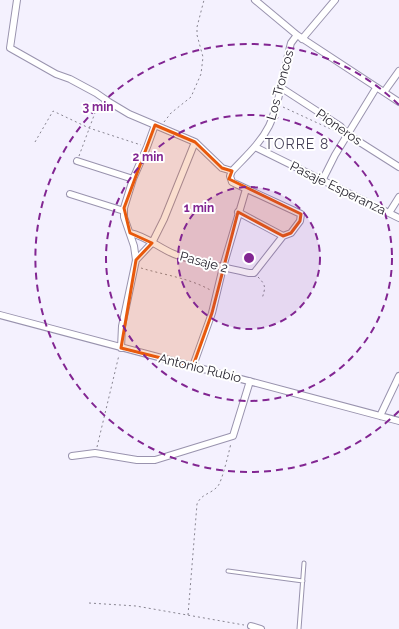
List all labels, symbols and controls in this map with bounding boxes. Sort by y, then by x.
street label: Los Troncos [263,48,297,122]
text: 3 min [82,100,114,114]
street label: Pioneros [313,106,365,148]
district label: TORRE 8 [265,136,329,152]
text: 2 min [132,150,164,164]
street label: Pasaje Esperanza [288,158,388,218]
text: 1 min [184,201,214,215]
street label: Pasaje 2 [178,248,230,276]
centre of rings [242,251,256,265]
street label: Antonio Rubio [157,351,243,386]

